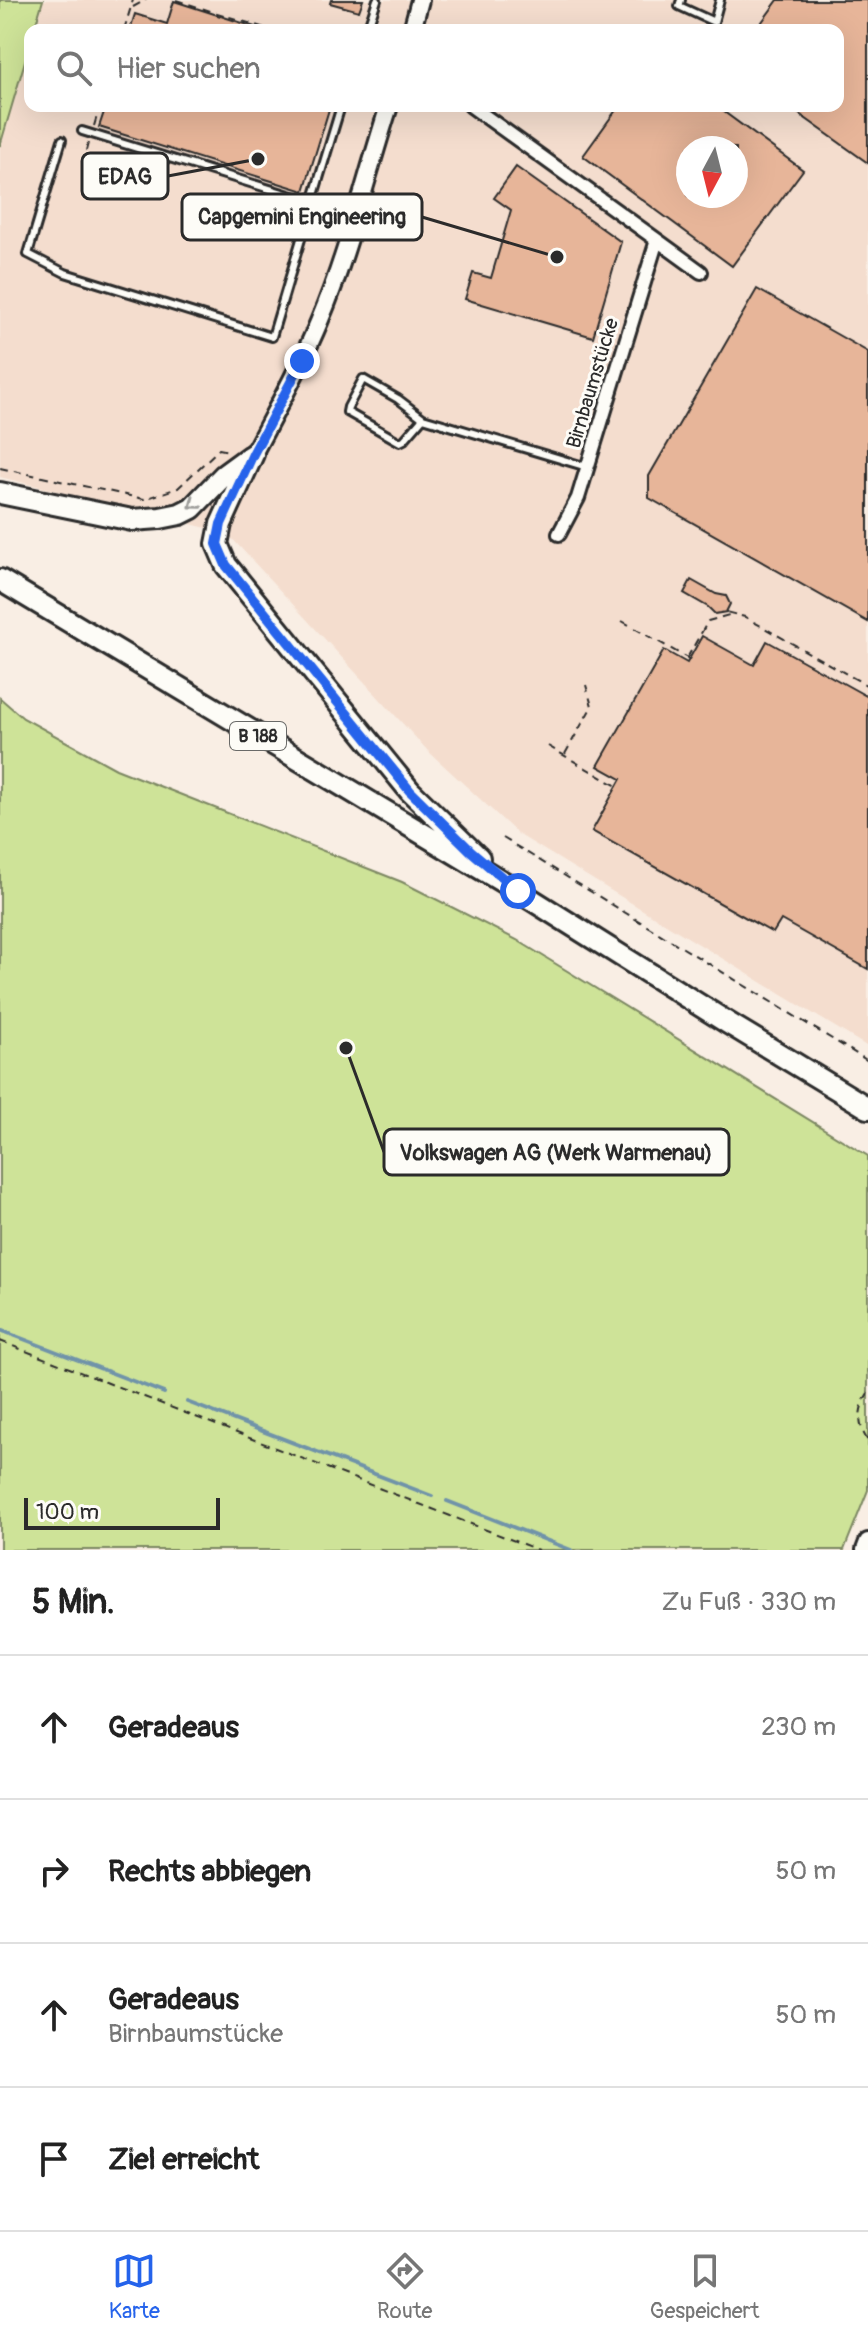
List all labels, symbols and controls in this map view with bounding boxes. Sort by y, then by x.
search box [24,24,844,112]
icon: search [52,46,96,90]
text: Hier suchen [116,50,261,87]
north arrow [676,136,748,208]
callout: EDAG [82,153,168,199]
text: EDAG [98,163,152,191]
callout: Capgemini Engineering [182,194,422,240]
text: Capgemini Engineering [198,203,406,231]
street label: Birnbaumstücke [561,315,624,451]
route end [284,343,320,379]
one-way arrow [188,494,203,509]
road number: B 188 [230,722,286,750]
route start [500,873,536,909]
callout: Volkswagen AG (Werk Warmenau) [384,1129,729,1175]
text: Volkswagen AG (Werk Warmenau) [400,1139,712,1167]
scale bar [24,1494,220,1530]
text: 100 m [36,1498,99,1526]
text: 5 Min. [32,1581,115,1624]
text: Zu Fuß · 330 m [661,1586,836,1618]
icon: ahead [32,1705,76,1749]
text: Geradeaus [108,1709,239,1746]
text: 230 m [761,1711,836,1743]
icon: right [32,1849,76,1893]
text: Rechts abbiegen [108,1853,311,1890]
text: 50 m [775,1855,836,1887]
text: Geradeaus [108,1981,239,2018]
icon: ahead [32,1993,76,2037]
text: 50 m [775,1999,836,2031]
text: Birnbaumstücke [108,2018,283,2050]
icon: arrive [32,2137,76,2181]
text: Ziel erreicht [108,2141,259,2178]
tab: Karte [109,2249,160,2325]
tab: Route [377,2249,432,2325]
tab: Gespeichert [650,2249,759,2325]

